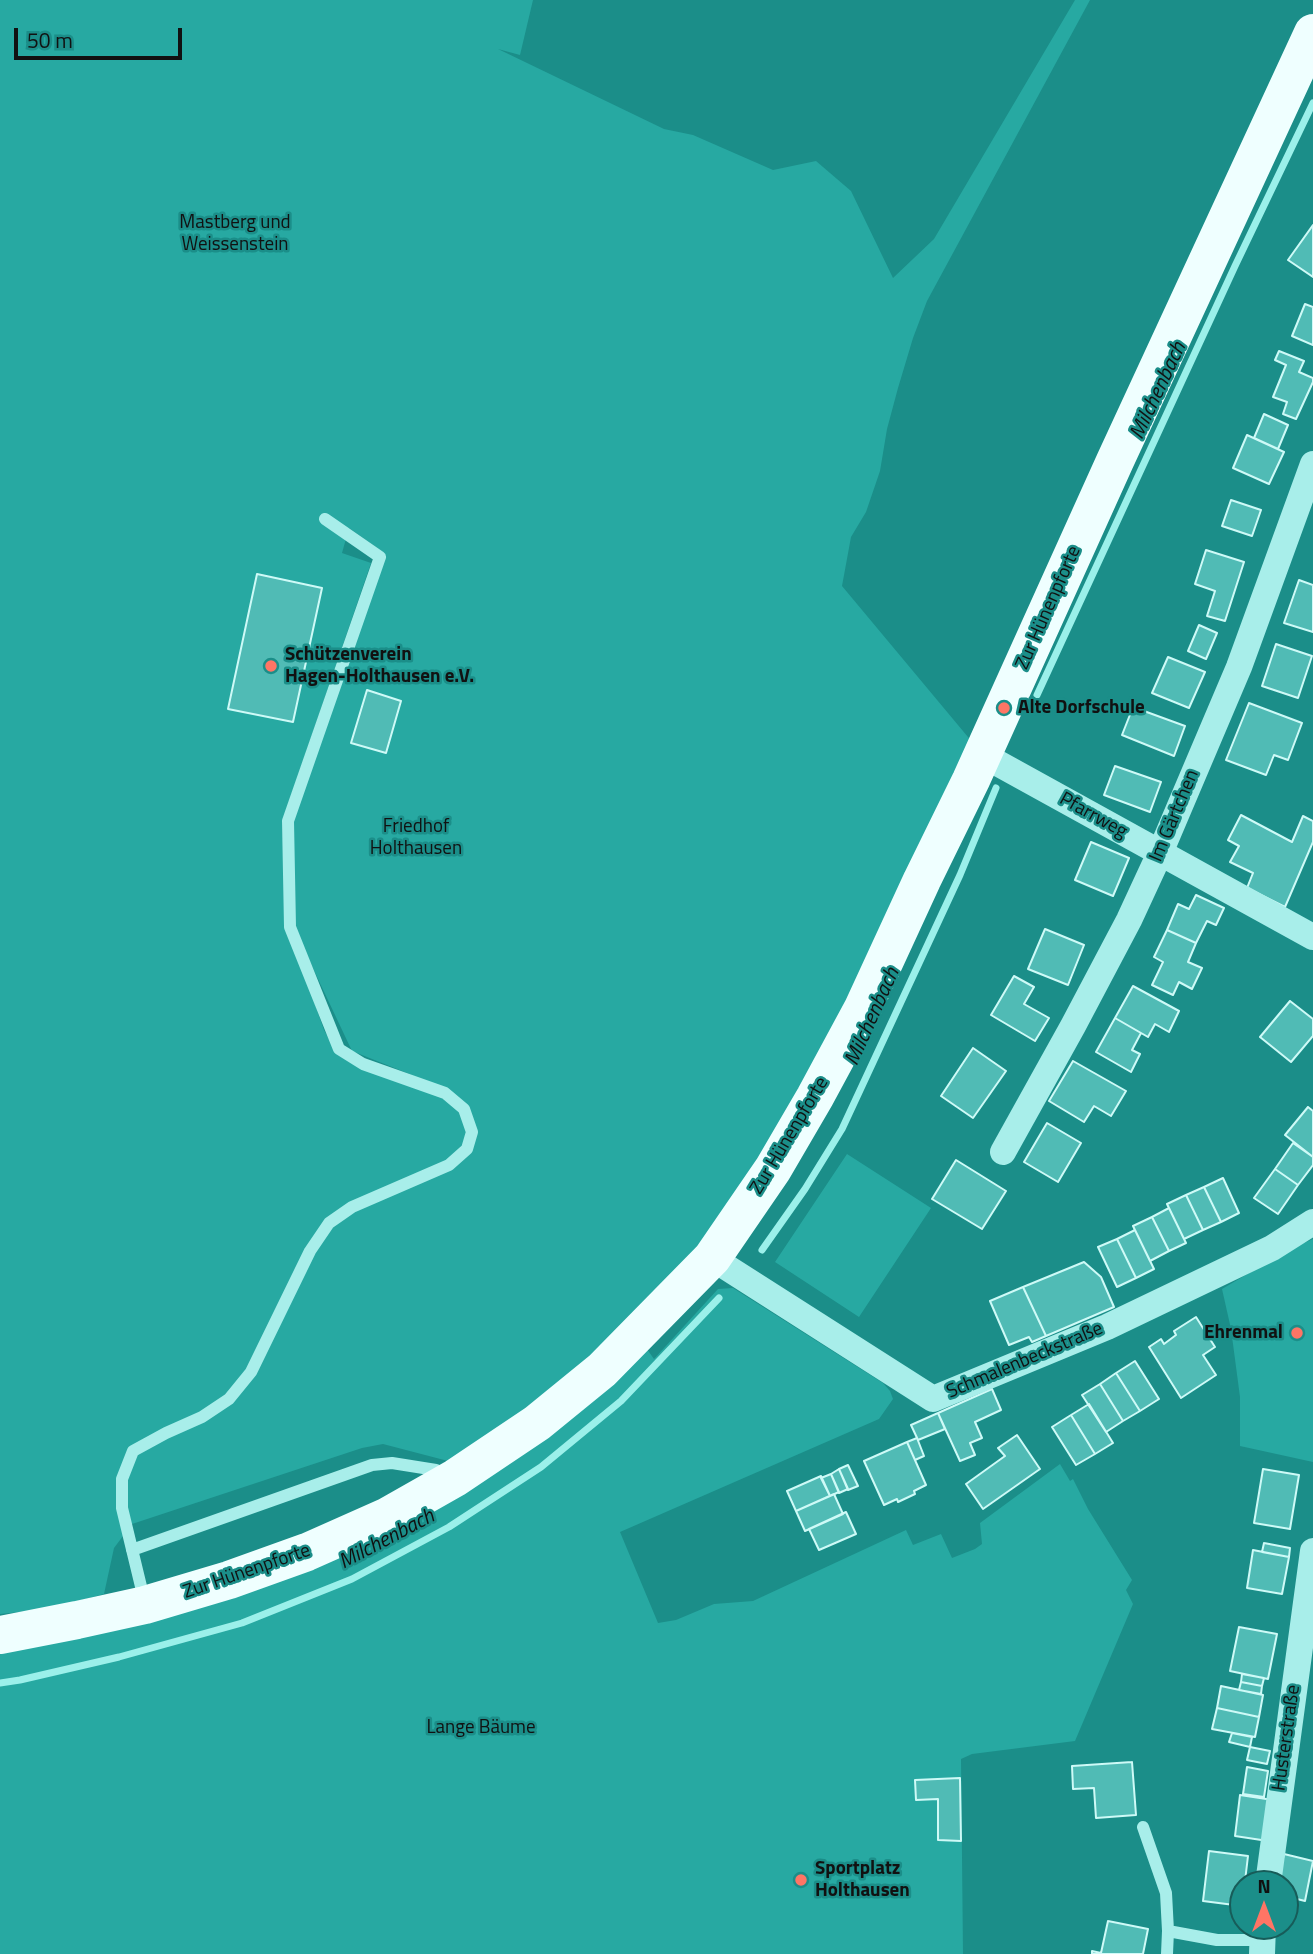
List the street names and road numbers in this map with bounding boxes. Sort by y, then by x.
street label: Zur Hünenpforte [1012,543,1086,673]
street label: Im Gärtchen [1145,767,1205,865]
street label: Pfarrweg [1055,788,1131,844]
street label: Zur Hünenpforte [746,1073,834,1199]
street label: Schmalenbeckstraße [943,1318,1107,1404]
street label: Zur Hünenpforte [181,1540,313,1604]
street label: Husterstraße [1268,1684,1306,1792]

